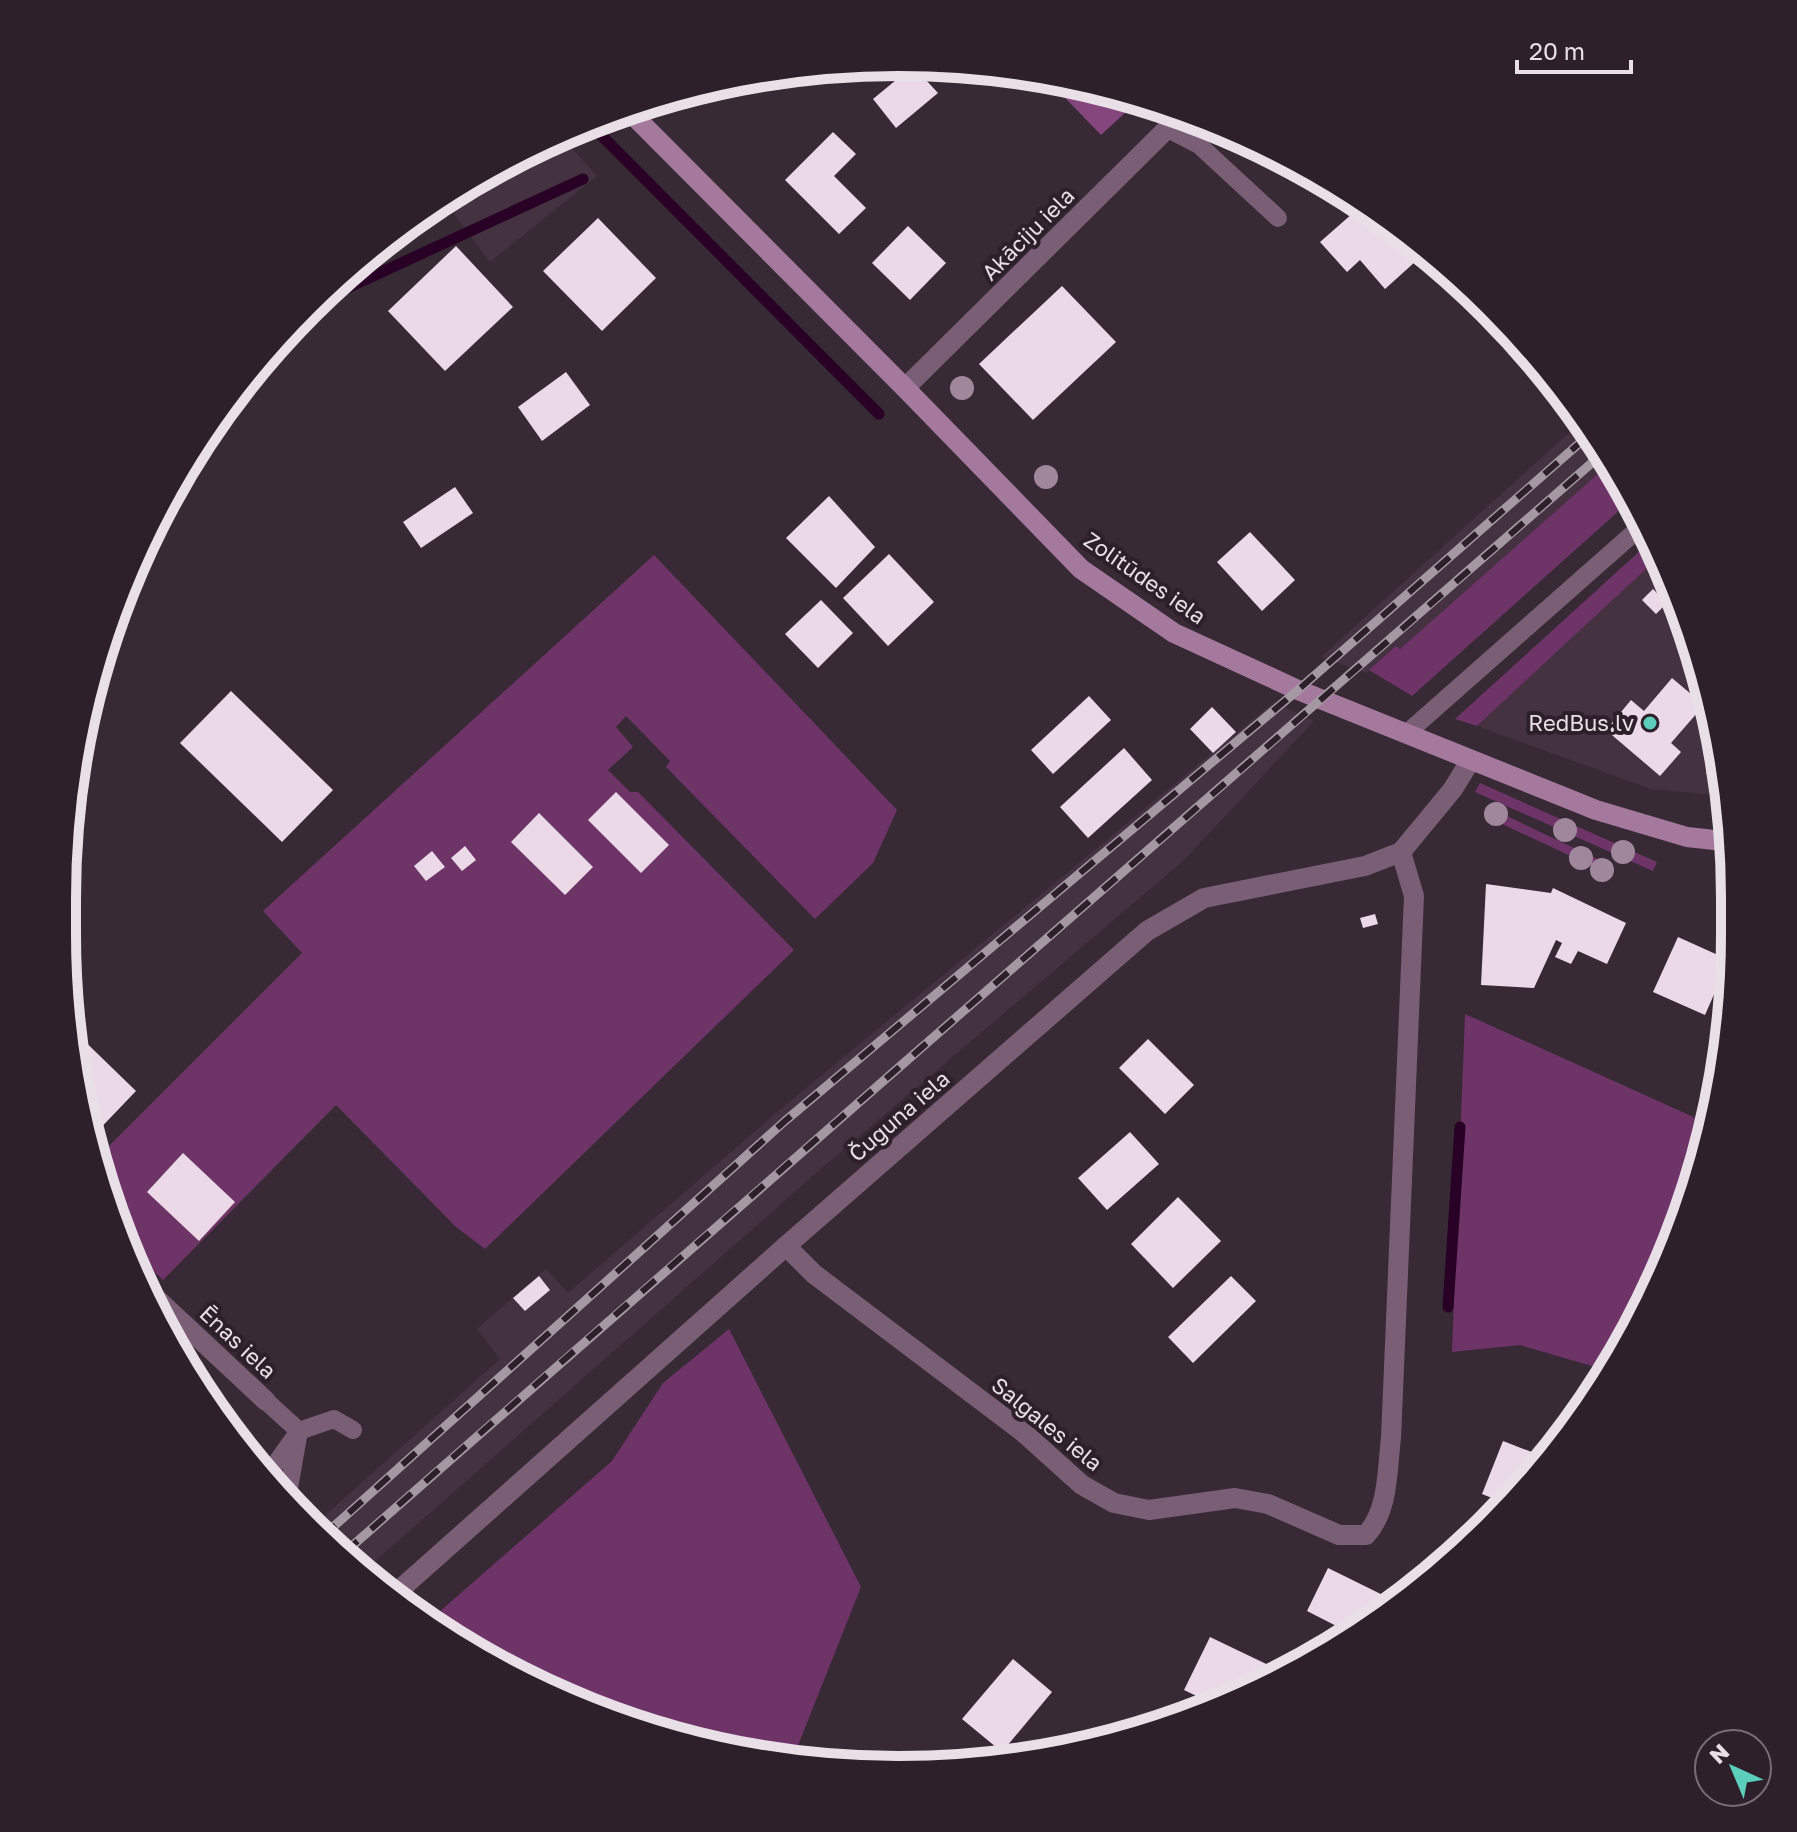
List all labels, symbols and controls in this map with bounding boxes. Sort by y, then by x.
scale bar [1517,24,1631,74]
text: 20 m [1529,36,1585,65]
street label: Akāciju iela [976,182,1080,286]
street label: Zolitūdes iela [1079,526,1211,630]
place label: RedBus.lv [1528,709,1634,736]
marker: RedBus.lv [1641,714,1659,732]
street label: Čuguna iela [843,1065,955,1167]
street label: Ēnas iela [195,1299,282,1384]
street label: Salgales iela [987,1371,1108,1476]
north arrow [1693,1728,1773,1808]
text: N [1703,1738,1734,1769]

